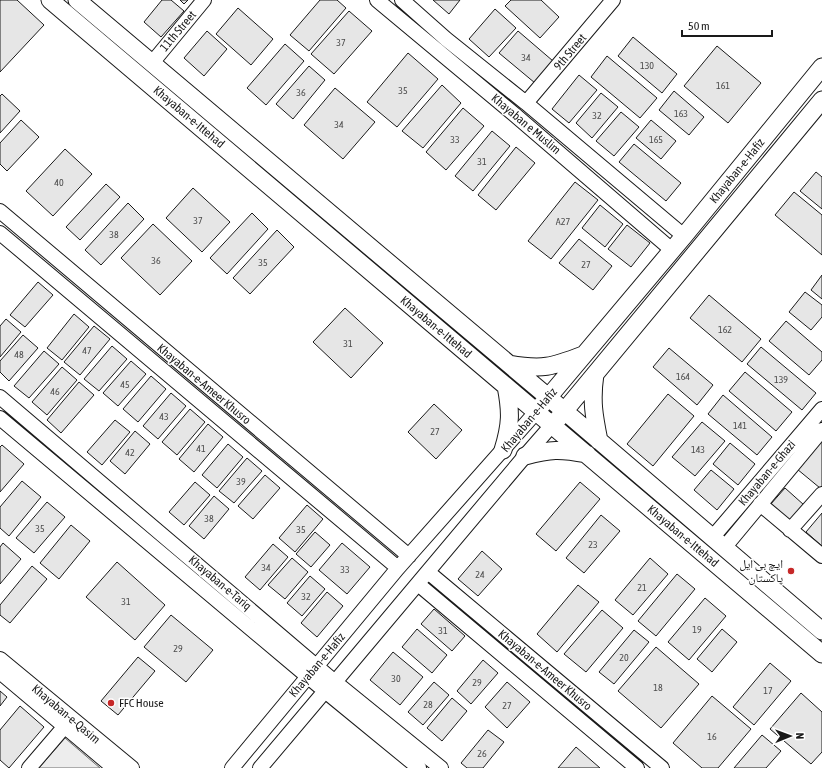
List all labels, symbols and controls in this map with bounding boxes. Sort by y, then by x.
street label: 11th Street [157,7,199,54]
scale bar [682,12,772,38]
text: 50 m [688,19,710,33]
street label: 9th Street [551,31,589,73]
house number: 37 [336,37,346,48]
house number: 34 [521,52,531,63]
house number: 130 [640,60,654,71]
house number: 161 [716,80,730,91]
street label: Khayaban-e-Ittehad [151,83,227,151]
house number: 35 [398,85,408,96]
house number: 36 [296,87,306,98]
street label: Khayaban e Muslim [488,91,564,157]
house number: 163 [674,108,688,119]
house number: 32 [592,110,602,121]
house number: 34 [334,119,344,130]
house number: 33 [450,134,460,145]
house number: 165 [649,134,663,145]
street label: Khayaban-e-Hafiz [707,135,768,206]
house number: 31 [477,156,487,167]
house number: 40 [54,177,64,188]
house number: 37 [193,215,203,226]
house number: A27 [556,216,570,227]
house number: 38 [109,229,119,240]
house number: 36 [151,255,161,266]
house number: 35 [258,257,268,268]
house number: 27 [581,259,591,270]
street label: Khayaban-e-Ittehad [398,293,474,361]
house number: 162 [718,324,732,335]
house number: 31 [343,338,353,349]
street label: Khayaban-e-Ameer Khusro [154,341,254,427]
house number: 47 [82,345,92,356]
house number: 48 [14,349,24,360]
house number: 164 [676,371,690,382]
house number: 139 [774,374,788,385]
house number: 45 [120,379,130,390]
street label: Khayaban-e-Hafiz [498,385,560,455]
house number: 46 [50,386,60,397]
house number: 43 [159,411,169,422]
house number: 141 [733,420,747,431]
house number: 27 [430,426,440,437]
street label: Khayaban-e-Ghazi [736,437,798,509]
house number: 41 [196,443,206,454]
house number: 143 [691,444,705,455]
house number: 42 [125,447,135,458]
house number: 39 [236,476,246,487]
street label: Khayaban-e-Ittehad [645,502,721,570]
house number: 38 [204,513,214,524]
house number: 35 [35,523,45,534]
house number: 35 [296,524,306,535]
house number: 23 [588,539,598,550]
street label: Khayaban-e-Tariq [186,553,254,613]
place label: ایچ بی ایل پاکستان [739,557,783,585]
house number: 34 [261,562,271,573]
house number: 33 [340,564,350,575]
marker: ایچ بی ایل پاکستان [786,566,796,576]
house number: 24 [475,569,485,580]
house number: 21 [637,582,647,593]
house number: 32 [301,591,311,602]
house number: 31 [121,596,131,607]
house number: 19 [692,624,702,635]
house number: 31 [438,625,448,636]
street label: Khayaban-e-Ameer Khusro [495,627,595,713]
street label: Khayaban-e-Hafiz [286,630,348,700]
house number: 29 [173,643,183,654]
house number: 20 [619,652,629,663]
house number: 30 [391,673,401,684]
house number: 29 [472,677,482,688]
street label: Khayaban-e-Qasim [29,681,103,747]
house number: 18 [653,682,663,693]
house number: 17 [763,685,773,696]
place label: FFC House [119,696,164,710]
marker: FFC House [106,698,116,708]
house number: 28 [423,699,433,710]
house number: 27 [502,700,512,711]
north arrow [770,716,810,756]
house number: 16 [707,731,717,742]
text: N [794,732,806,739]
house number: 26 [477,748,487,759]

